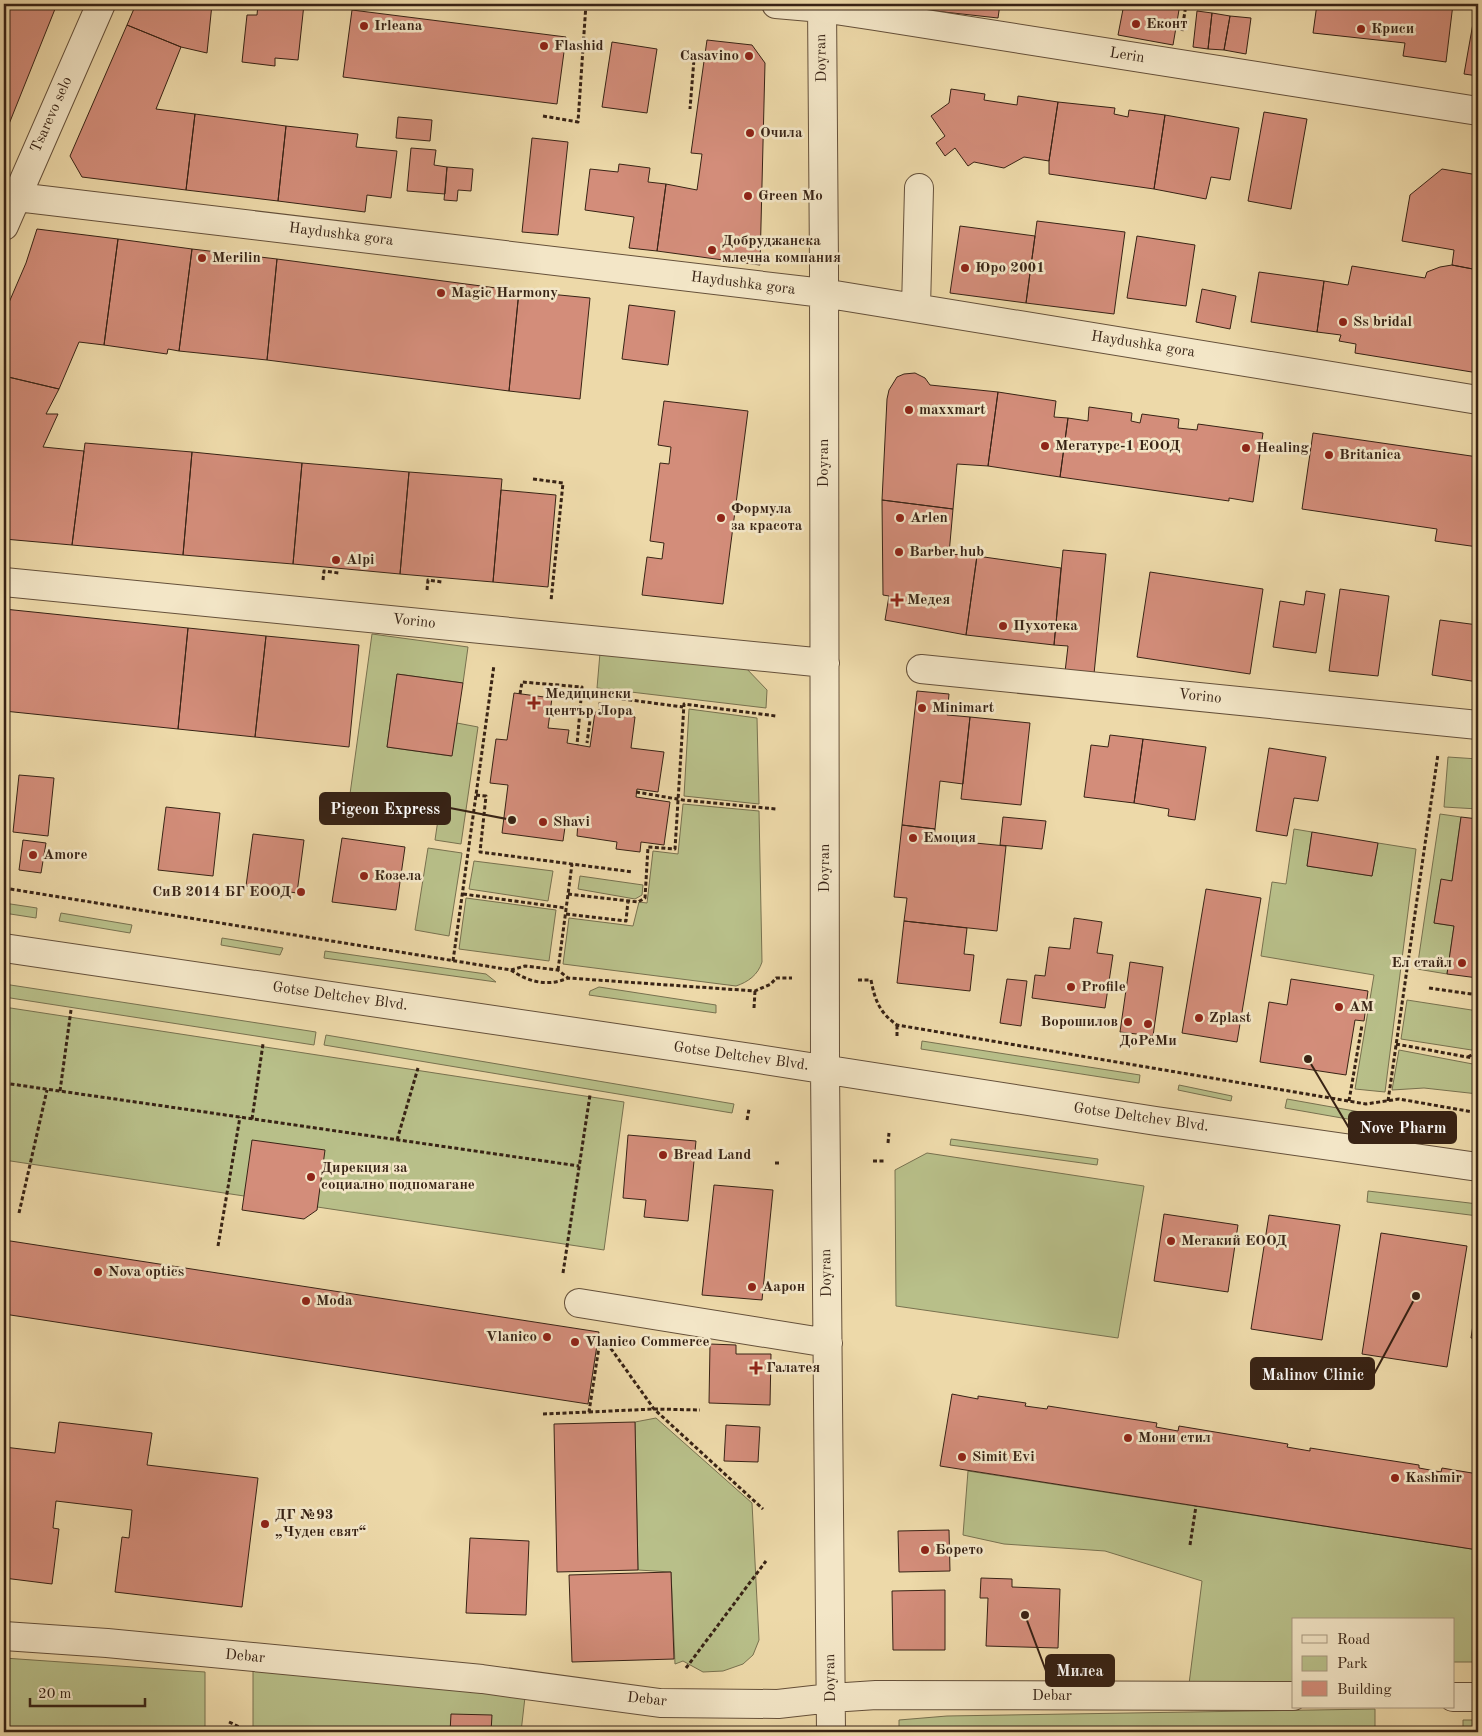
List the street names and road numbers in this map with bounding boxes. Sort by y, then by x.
street label: Doyran [814,33,830,83]
street label: Lerin [1108,46,1146,66]
street label: Tsarevo selo [29,75,75,155]
street label: Haydushka gora [288,221,395,249]
street label: Haydushka gora [690,270,797,298]
street label: Haydushka gora [1090,329,1197,361]
street label: Doyran [817,439,832,487]
street label: Vorino [392,612,436,632]
street label: Vorino [1178,687,1222,707]
street label: Doyran [818,844,833,892]
street label: Gotse Deltchev Blvd. [271,980,409,1014]
street label: Gotse Deltchev Blvd. [672,1040,810,1074]
street label: Gotse Deltchev Blvd. [1072,1101,1210,1135]
street label: Doyran [819,1248,835,1298]
street label: Debar [225,1648,265,1666]
street label: Doyran [823,1653,839,1703]
street label: Debar [1032,1689,1072,1704]
street label: Debar [626,1690,668,1710]

